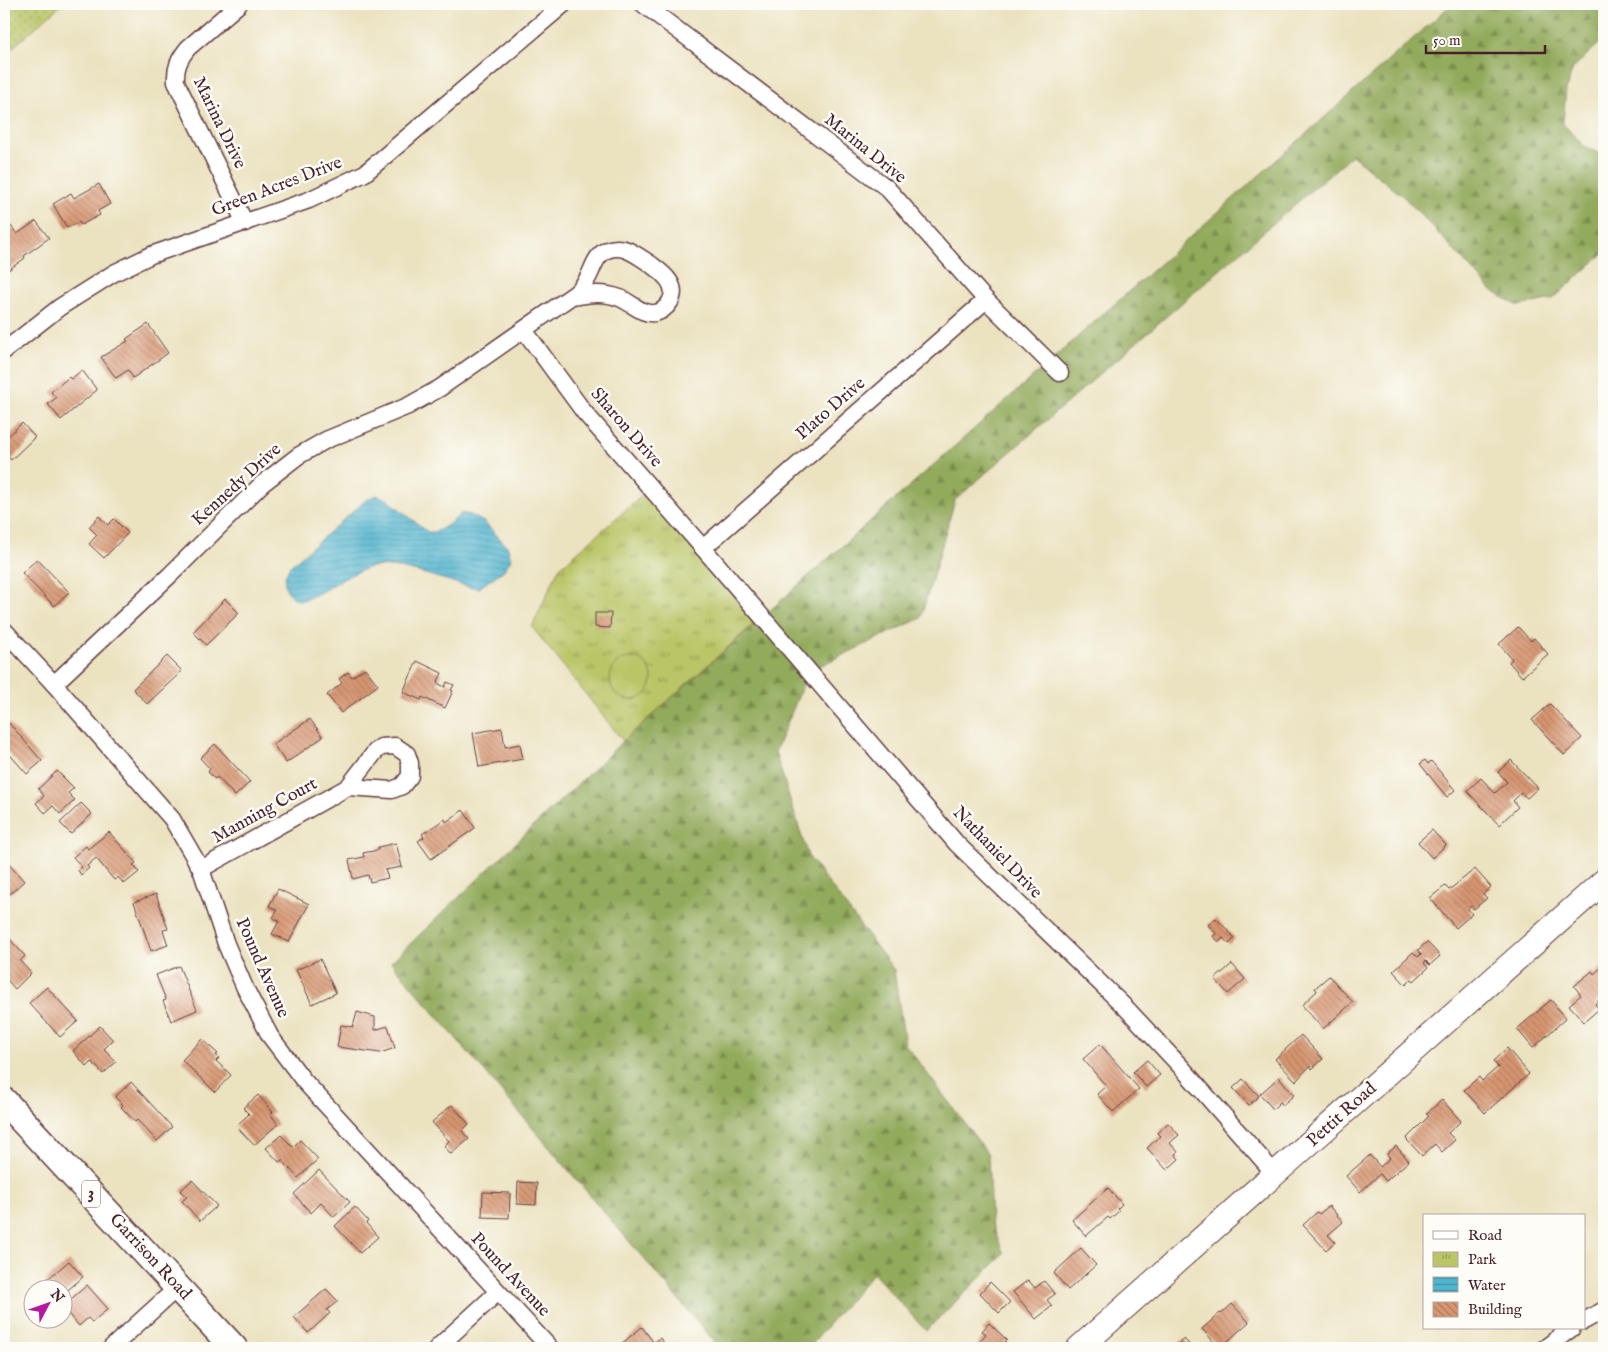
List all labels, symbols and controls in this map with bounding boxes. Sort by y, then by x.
scale bar [1426,22,1544,54]
text: 50 m [1433,31,1461,50]
street label: Marina Drive [187,73,251,173]
street label: Marina Drive [819,109,911,189]
street label: Green Acres Drive [209,152,345,222]
street label: Plato Drive [791,373,871,445]
street label: Sharon Drive [585,383,667,473]
street label: Kennedy Drive [187,439,287,531]
street label: Manning Court [208,773,322,849]
street label: Nathaniel Drive [947,802,1047,904]
street label: Pound Avenue [230,914,294,1022]
street label: Pettit Road [1302,1077,1382,1152]
road number: 3 [82,1180,100,1208]
street label: Garrison Road [104,1209,196,1305]
legend [1423,1214,1586,1330]
text: Road [1468,1226,1503,1245]
street label: Pound Avenue [465,1228,555,1322]
text: Park [1468,1250,1498,1269]
text: Water [1468,1276,1506,1295]
north arrow [22,1280,72,1330]
text: N [46,1285,68,1307]
text: Building [1468,1300,1523,1319]

